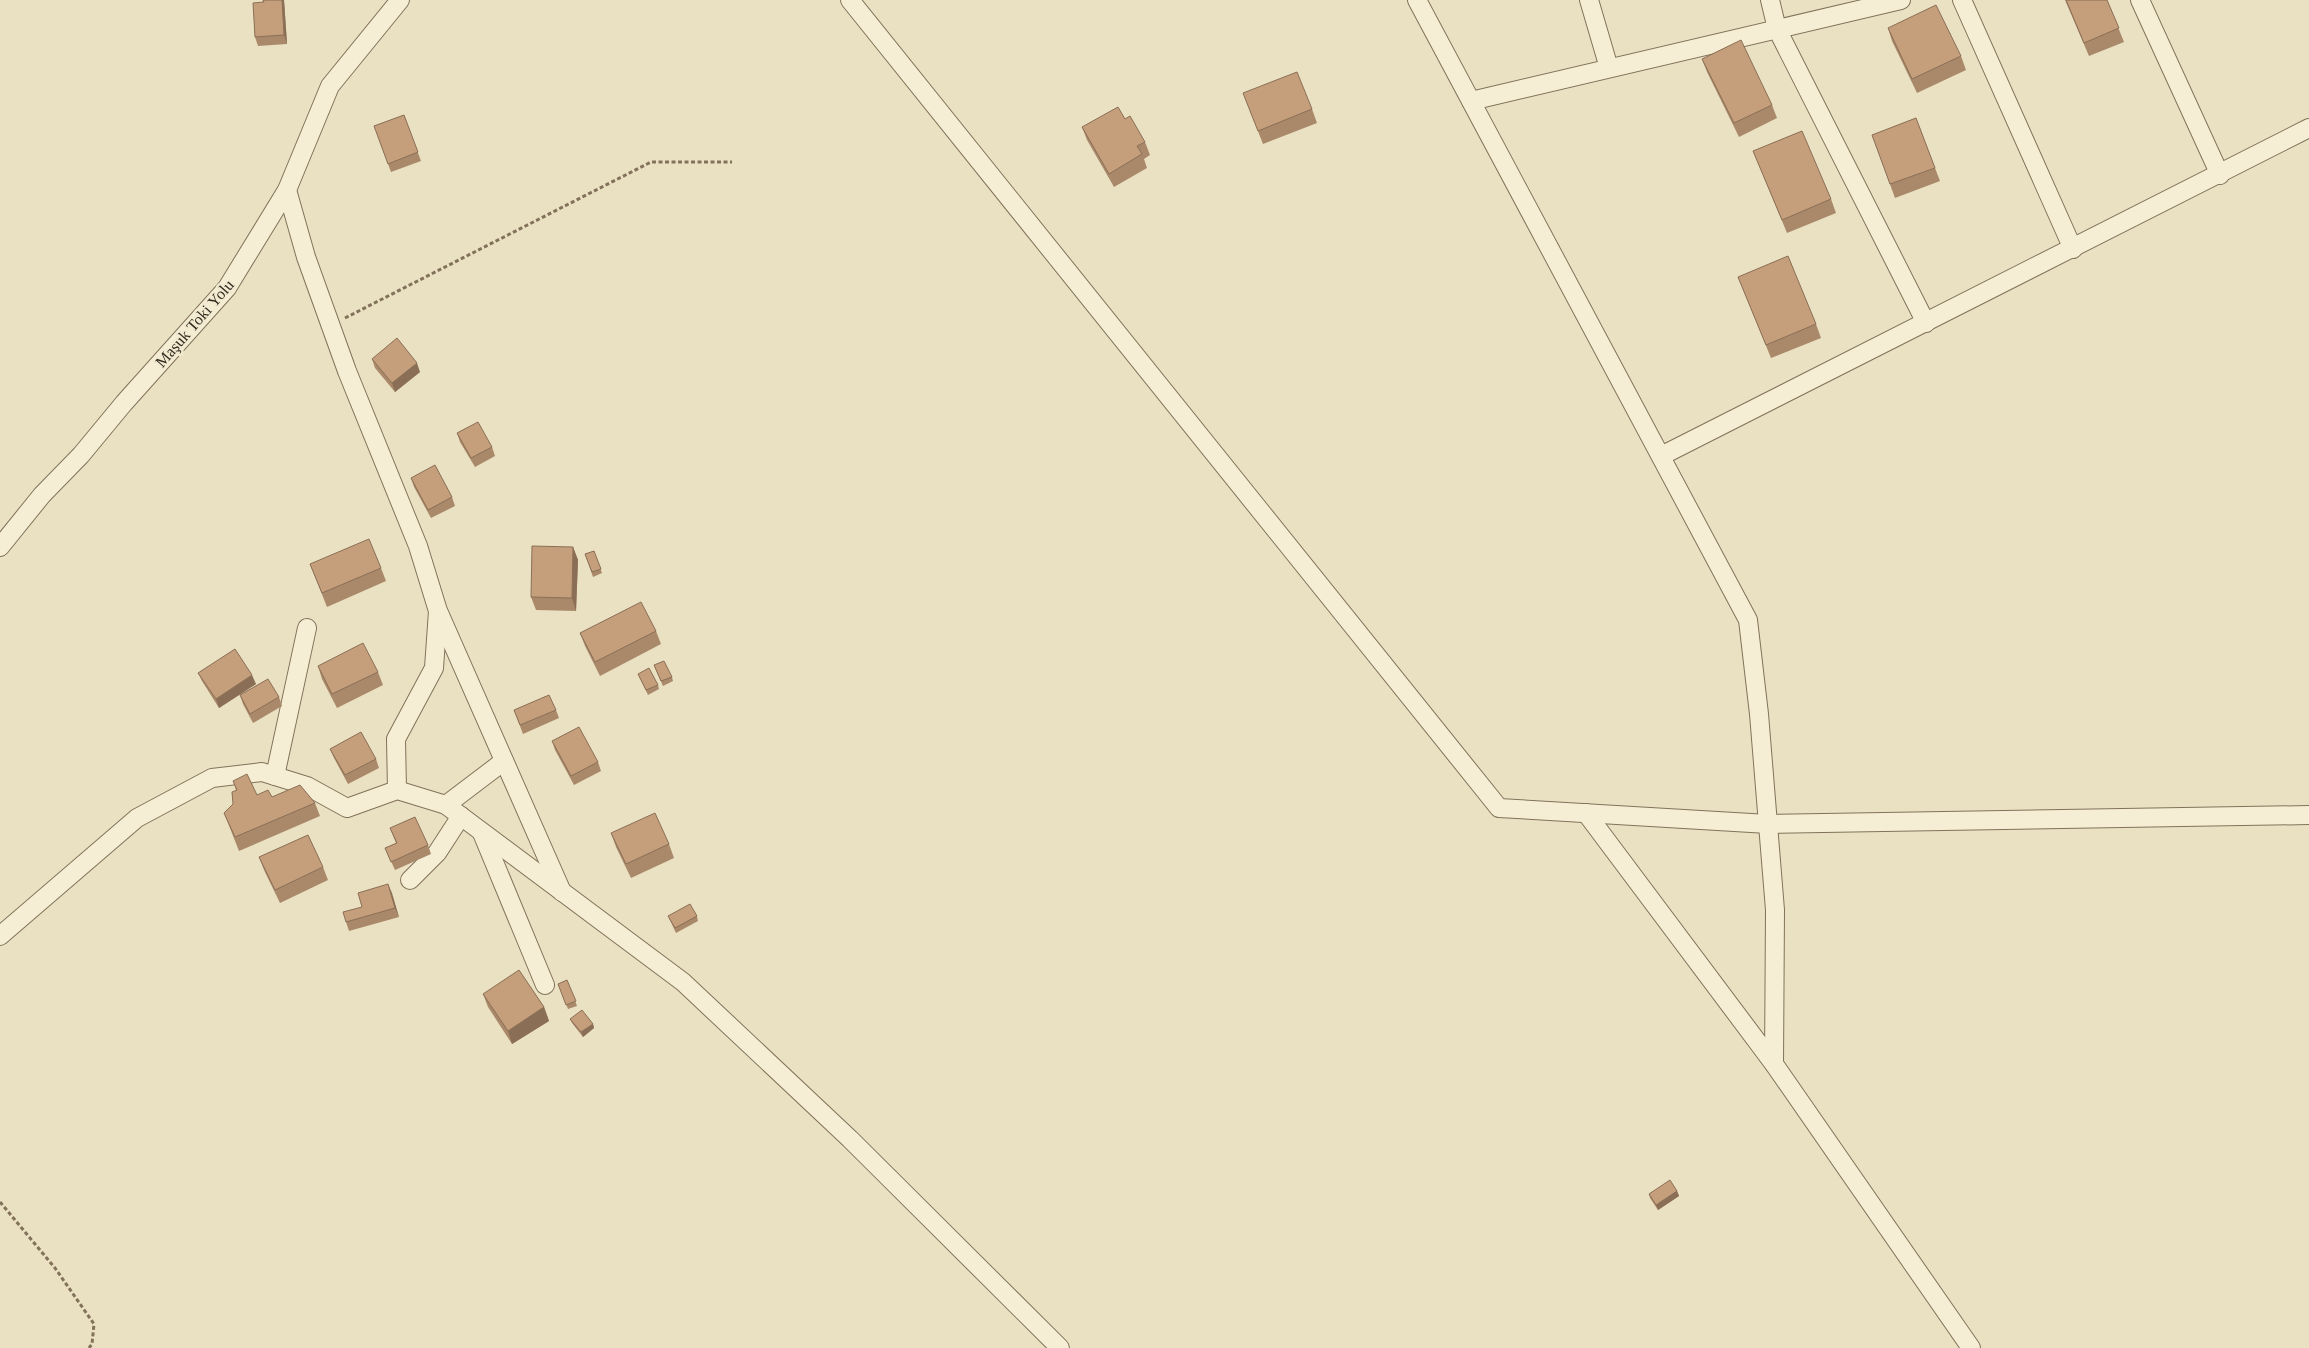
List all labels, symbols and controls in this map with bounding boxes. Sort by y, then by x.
street label: Maşuk Toki Yolu [152,276,238,371]

